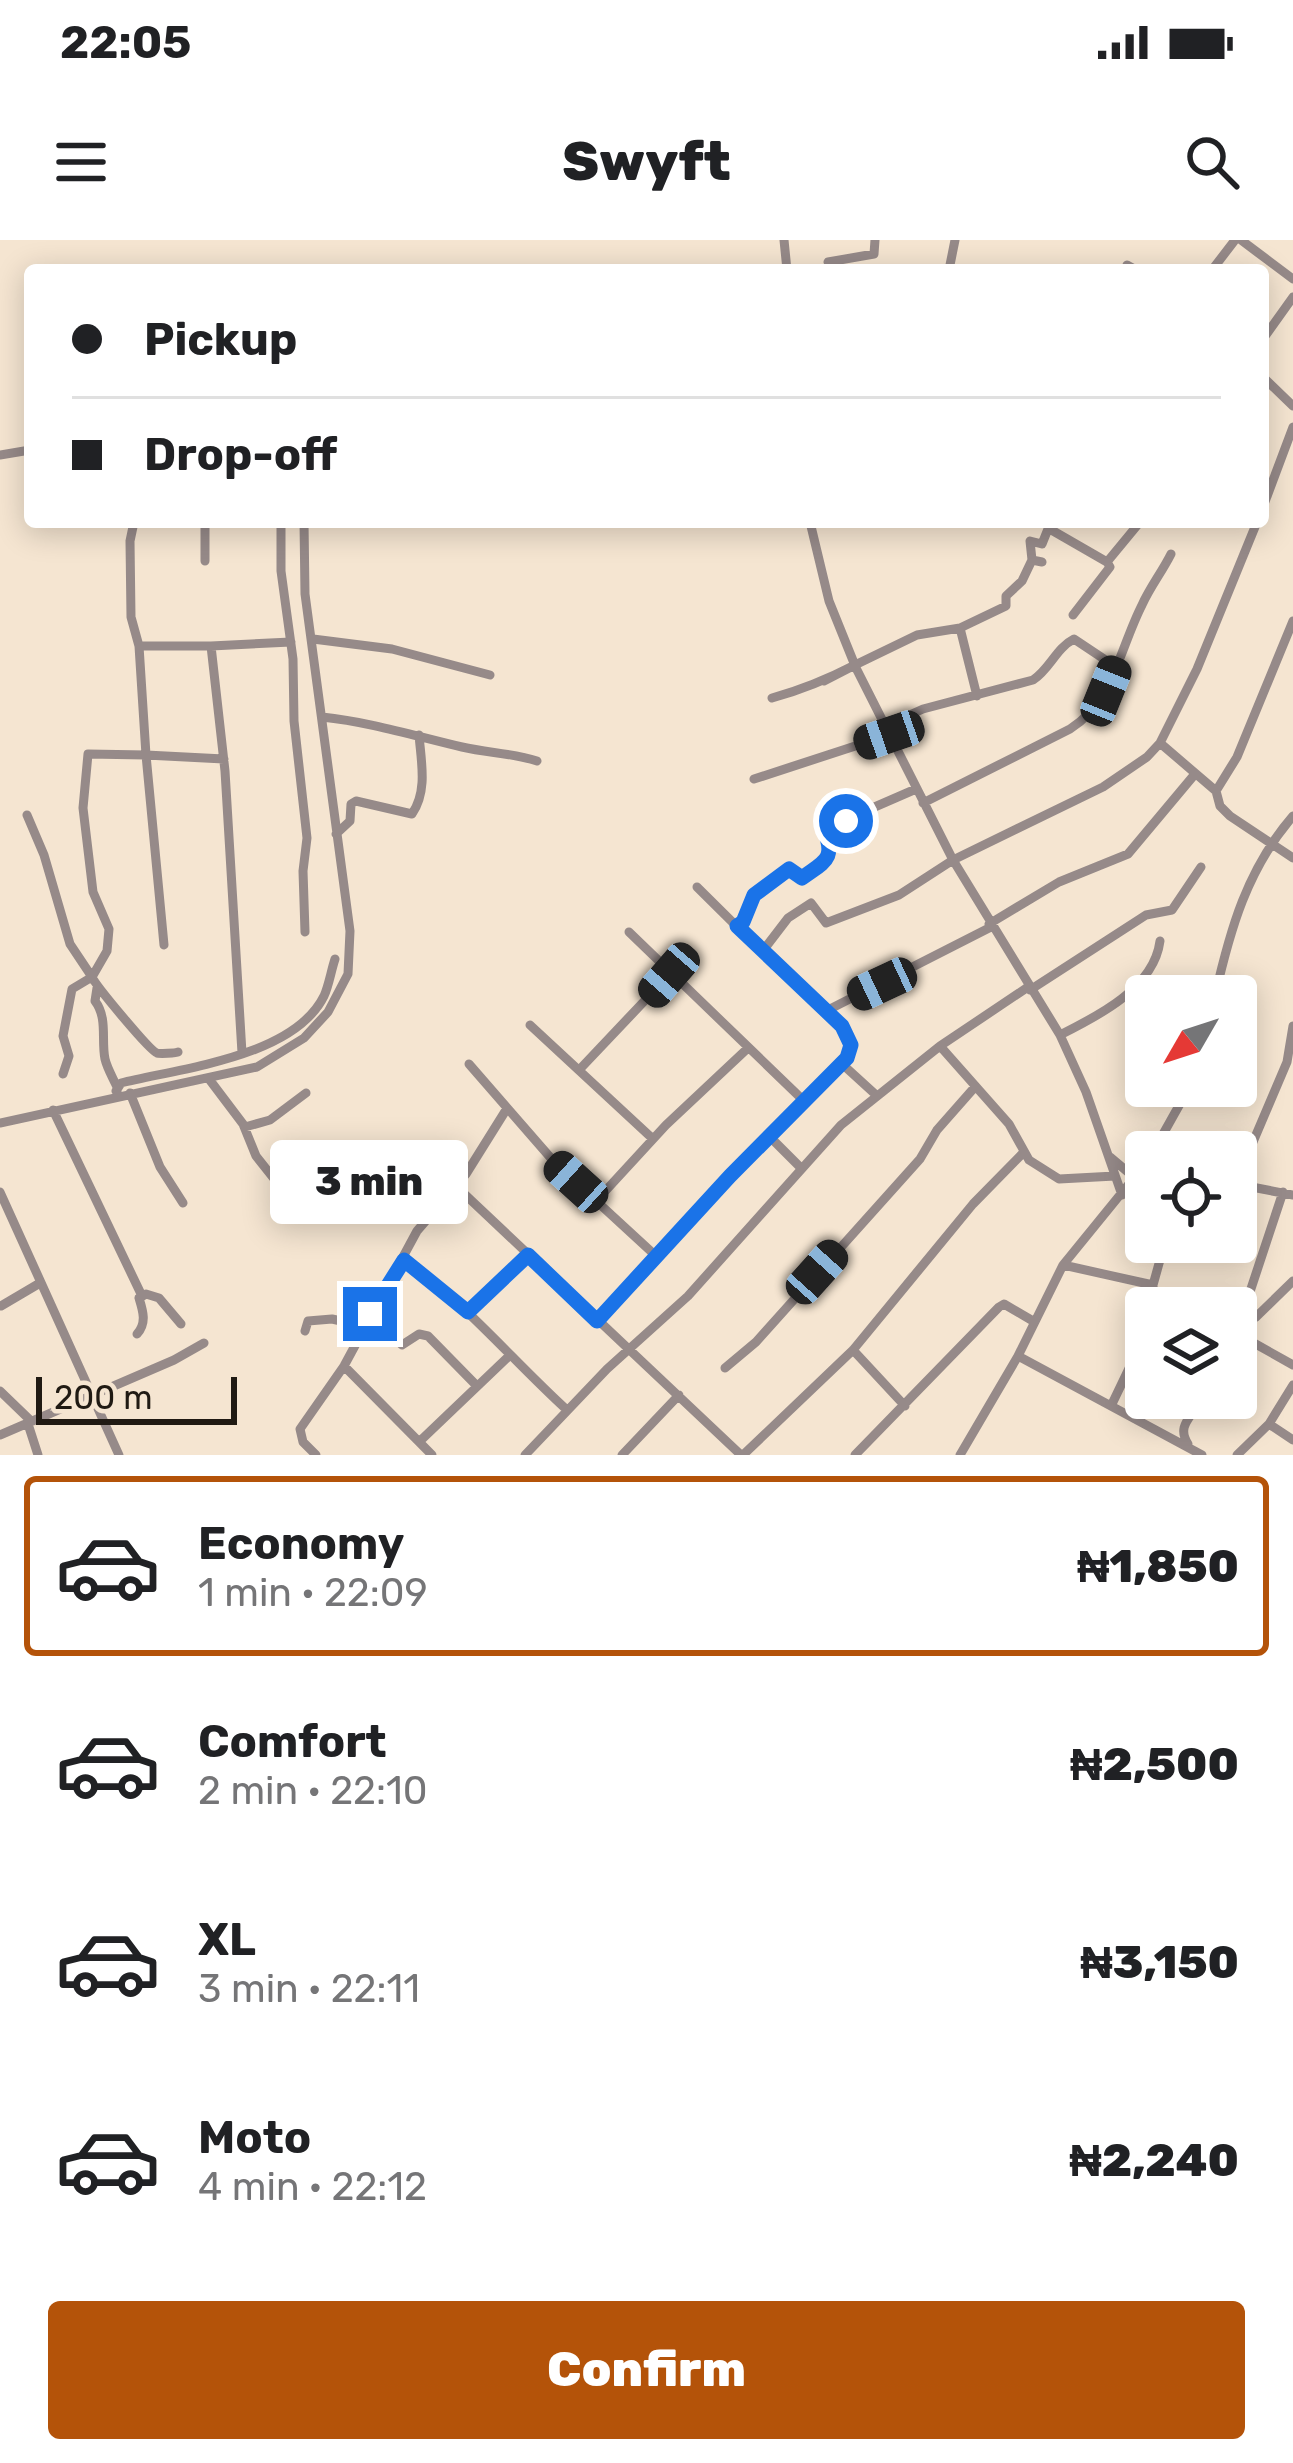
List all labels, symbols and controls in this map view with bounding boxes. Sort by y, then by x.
text: 22:05 [60,16,191,69]
icon: menu [48,129,114,195]
icon: search [1179,129,1245,195]
text: Swyft [562,130,731,194]
text: Pickup [144,313,297,366]
text: Drop-off [144,428,337,481]
car [1076,651,1136,731]
car [849,706,929,764]
route start [819,794,873,848]
car [632,936,706,1014]
car [842,952,922,1016]
north arrow [1125,975,1257,1107]
map controls [1125,975,1257,1419]
button: locate [1125,1131,1257,1263]
callout: 3 min [271,1140,469,1224]
car [537,1145,615,1219]
text: 3 min [315,1159,423,1205]
car [780,1233,854,1311]
route end [343,1287,397,1341]
button: layers [1125,1287,1257,1419]
scale bar [36,1371,237,1424]
text: 200 m [54,1378,153,1417]
icon: car [54,1512,162,1620]
text: Economy [198,1517,404,1570]
text: ₦1,850 [1077,1540,1239,1593]
text: 1 min · 22:09 [198,1570,428,1616]
icon: car [54,1710,162,1818]
text: Comfort [198,1715,387,1768]
text: ₦2,500 [1070,1738,1239,1791]
text: 2 min · 22:10 [198,1768,427,1814]
icon: car [54,1908,162,2016]
text: XL [198,1913,256,1966]
text: ₦3,150 [1080,1936,1239,1989]
text: 3 min · 22:11 [198,1966,420,2012]
icon: car [54,2106,162,2214]
text: Moto [198,2111,311,2164]
text: ₦2,240 [1069,2134,1239,2187]
text: 4 min · 22:12 [198,2164,427,2210]
button: Confirm [48,2301,1245,2439]

